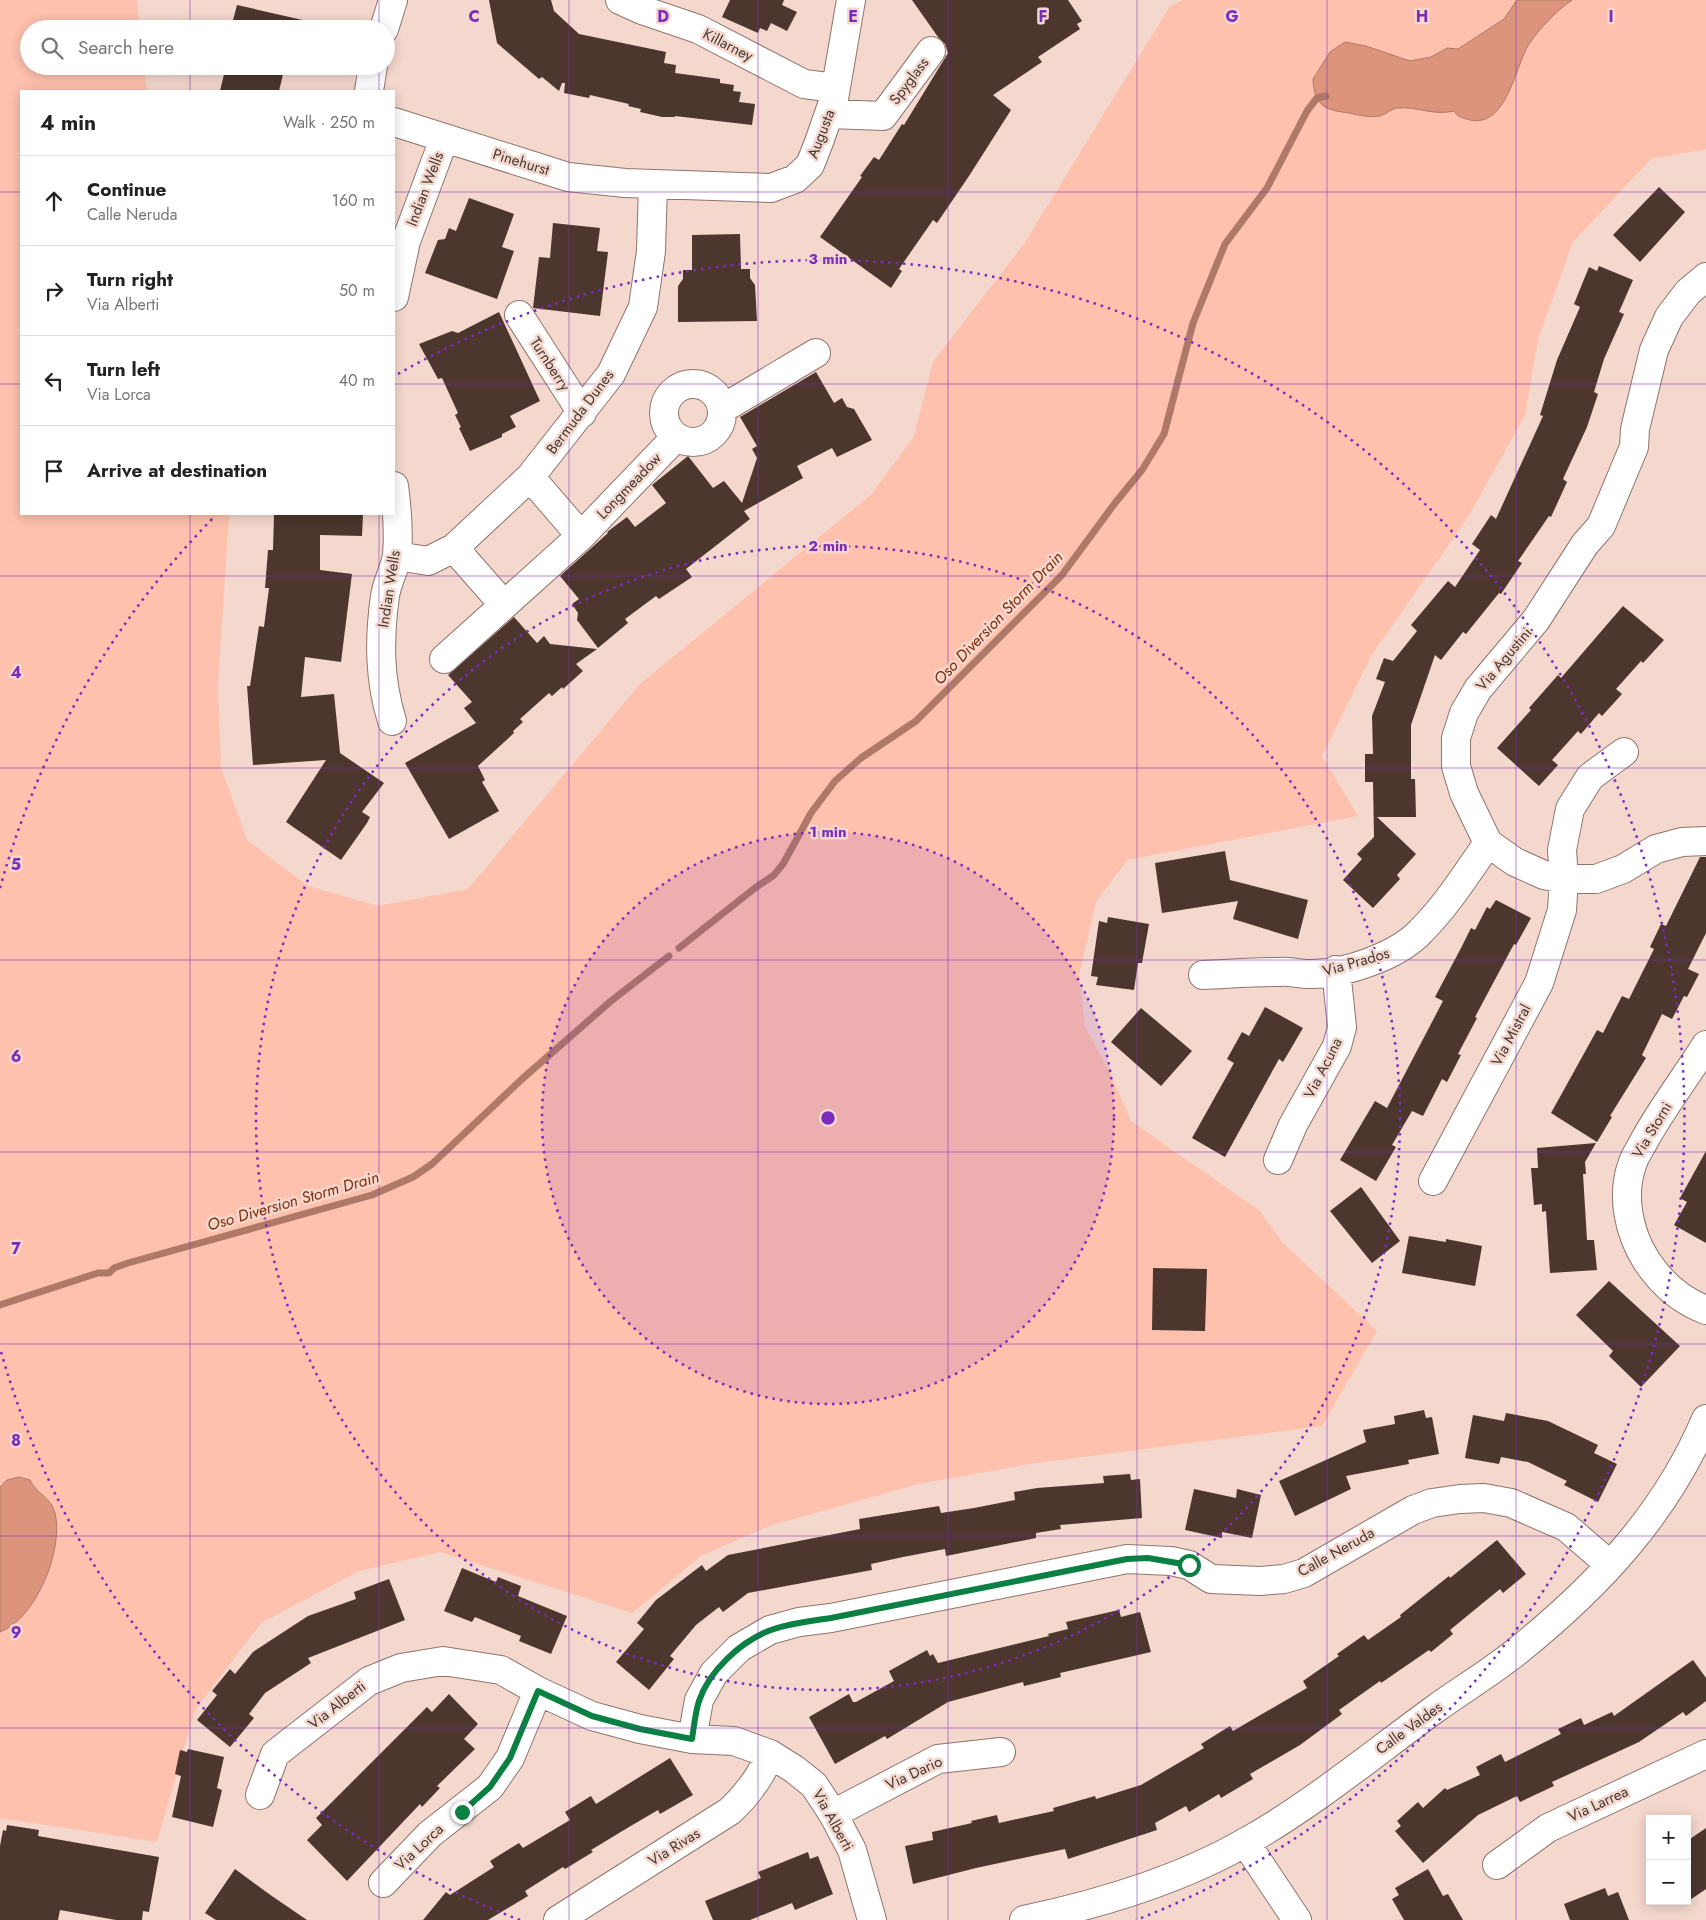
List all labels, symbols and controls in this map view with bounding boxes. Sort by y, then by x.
text: C [468,5,480,28]
text: D [657,5,669,28]
text: E [848,5,858,28]
text: F [1039,5,1047,28]
text: G [1225,5,1239,28]
text: H [1416,5,1428,28]
text: I [1608,5,1614,28]
search box [20,20,395,75]
street label: Killarney [699,23,757,67]
icon: search [38,34,66,62]
text: Search here [78,34,174,61]
street label: Spyglass [884,53,934,109]
street label: Augusta [802,106,840,162]
text: 4 min [40,108,96,138]
text: Walk · 250 m [283,111,375,134]
street label: Pinehurst [490,143,552,181]
street label: Indian Wells [401,149,449,229]
text: Continue [87,176,166,203]
icon: ahead [40,187,68,215]
text: 160 m [332,189,375,212]
text: Calle Neruda [87,203,177,226]
text: 3 min [809,248,847,270]
text: Turn right [87,266,173,293]
icon: right [40,277,68,305]
text: 50 m [339,279,375,302]
text: Via Alberti [87,293,159,316]
street label: Turnberry [524,333,576,396]
text: Turn left [87,356,160,383]
street label: Bermuda Dunes [541,365,619,459]
icon: left [40,367,68,395]
text: 40 m [339,369,375,392]
text: Via Lorca [87,383,151,406]
street label: Longmeadow [592,447,667,524]
icon: arrive [40,457,68,485]
text: Arrive at destination [87,457,267,484]
text: 2 min [808,535,848,557]
water label: Oso Diversion Storm Drain [928,546,1068,690]
street label: Indian Wells [372,549,406,629]
street label: Via Agustini [1471,622,1537,696]
text: 4 [10,661,22,684]
text: 1 min [809,821,847,843]
text: 5 [11,853,21,876]
street label: Via Prados [1320,942,1392,982]
street label: Via Mistral [1486,1000,1536,1070]
street label: Via Acuna [1298,1034,1348,1102]
text: 6 [11,1045,21,1068]
street label: Via Storni [1626,1098,1678,1162]
centre of rings [819,1109,837,1127]
water label: Oso Diversion Storm Drain [204,1165,382,1237]
text: 7 [11,1237,21,1260]
text: 8 [11,1429,21,1452]
street label: Calle Neruda [1294,1522,1378,1582]
route start [1178,1554,1201,1577]
text: 9 [11,1621,21,1644]
street label: Via Alberti [304,1675,370,1735]
street label: Calle Valdes [1371,1696,1447,1760]
street label: Via Dario [882,1750,946,1796]
street label: Via Larrea [1564,1780,1632,1828]
street label: Via Alberti [807,1785,859,1855]
route end [451,1801,474,1824]
map controls [1646,1815,1691,1905]
button: + [1646,1815,1691,1860]
street label: Via Lorca [390,1819,448,1875]
street label: Via Rivas [644,1822,704,1872]
button: − [1646,1860,1691,1905]

